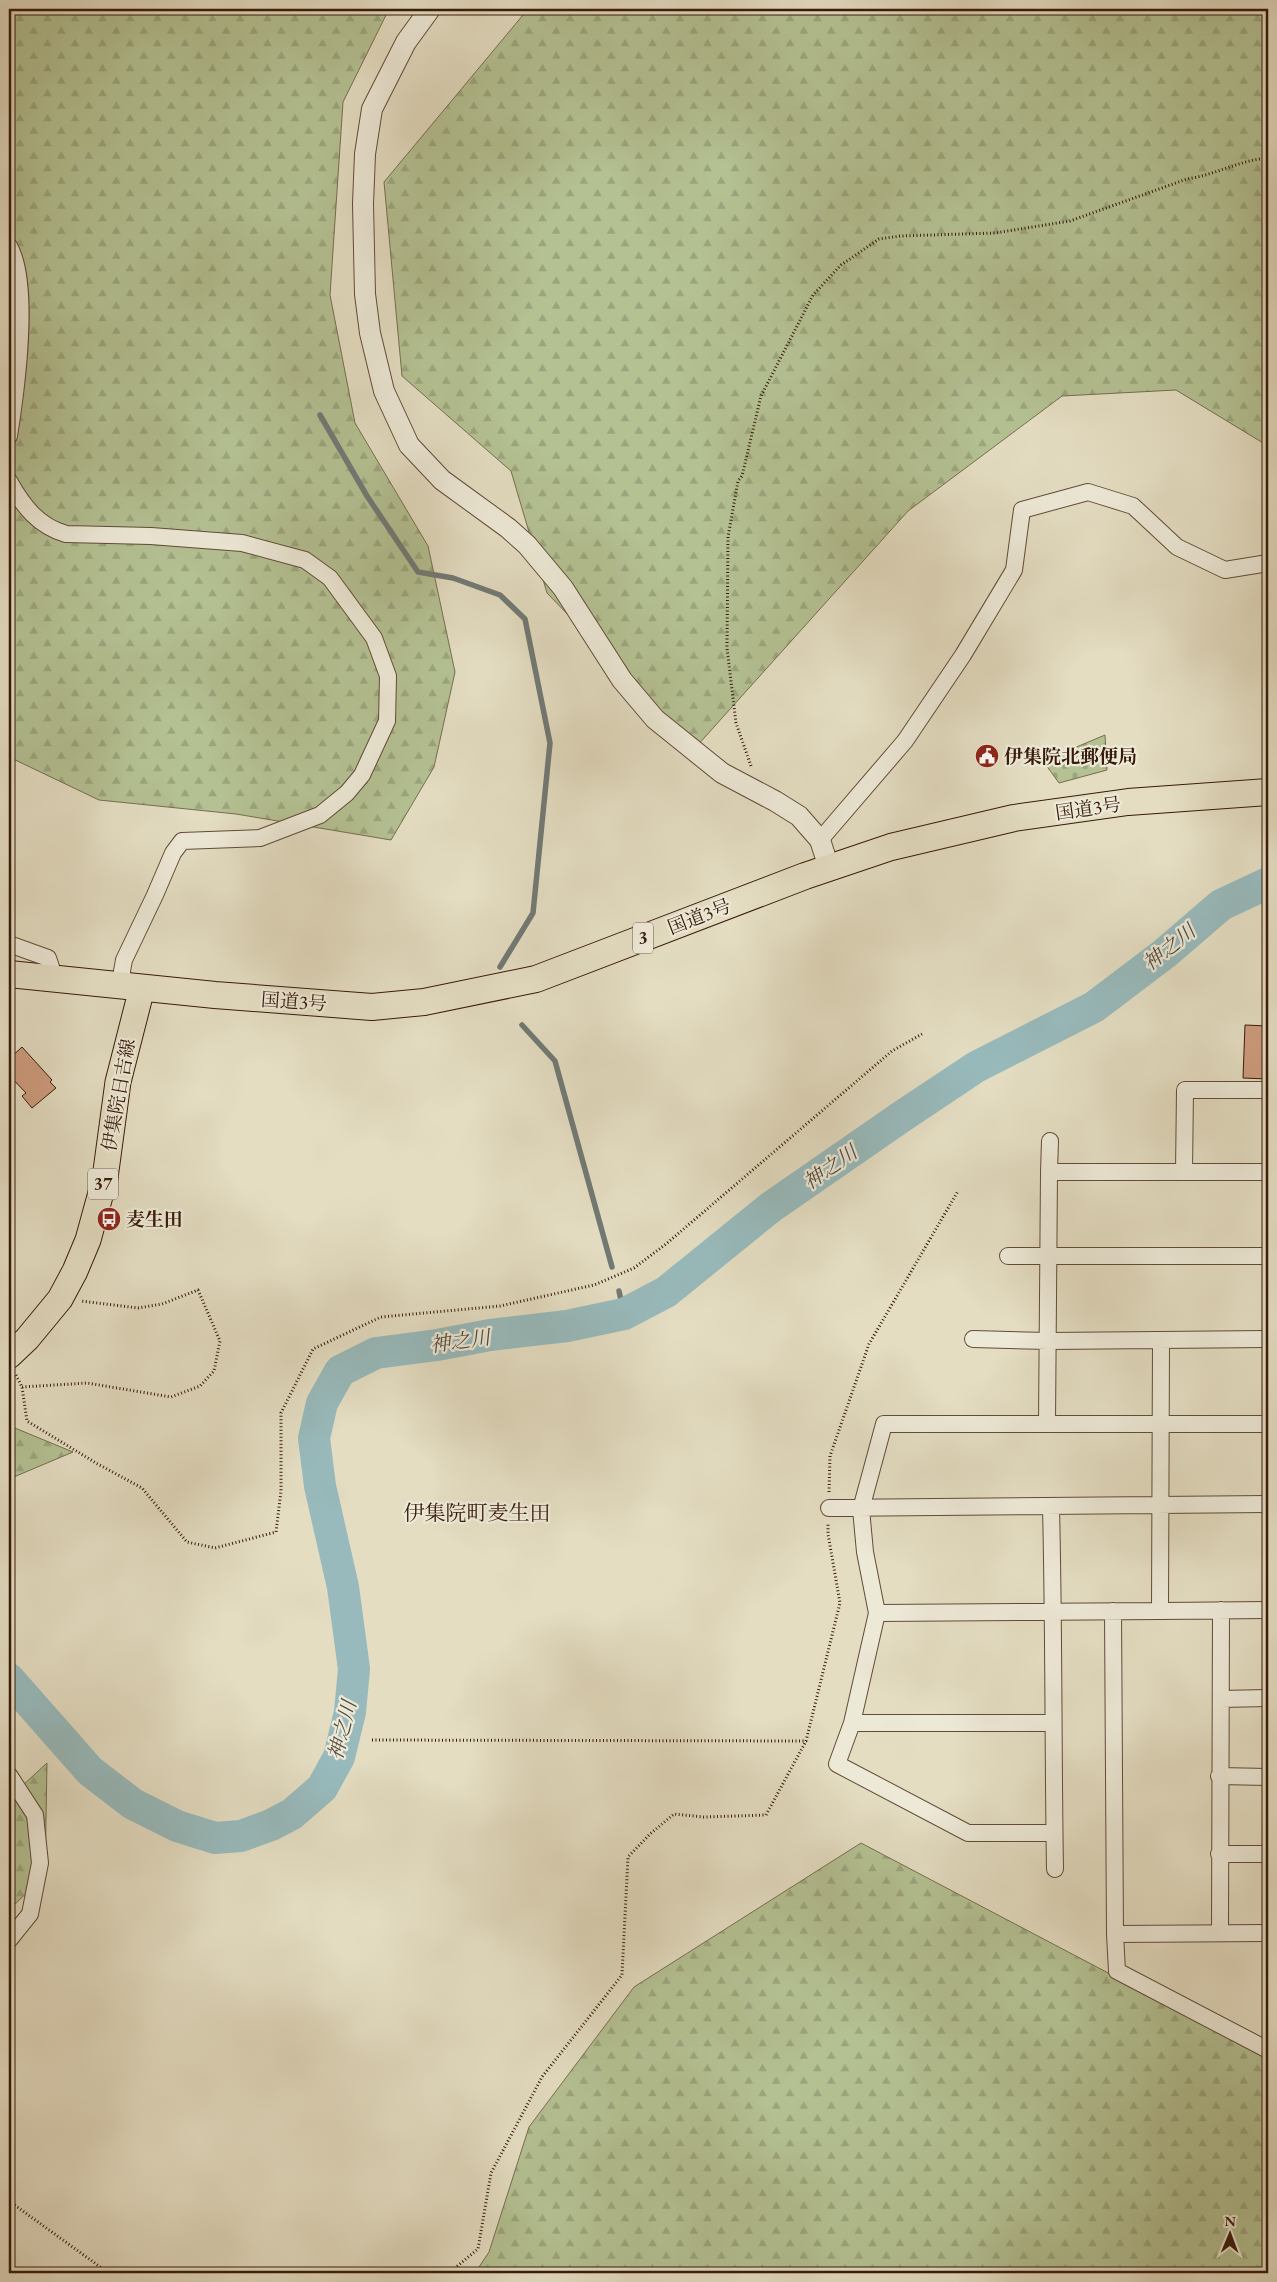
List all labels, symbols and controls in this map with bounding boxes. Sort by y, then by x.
public building icon: 伊集院北郵便局 [974,743,1000,769]
place label: 伊集院北郵便局 [1004,744,1137,769]
street label: 国道3号 [1054,792,1123,825]
street label: 国道3号 [664,893,735,940]
water label: 神之川 [1138,917,1202,976]
road number: 3 [633,922,653,954]
street label: 国道3号 [260,987,328,1016]
street label: 伊集院日吉線 [96,1037,141,1153]
water label: 神之川 [798,1138,864,1195]
road number: 37 [88,1168,118,1200]
bus stop icon: 麦生田 [96,1206,122,1232]
place label: 麦生田 [126,1207,183,1232]
water label: 神之川 [428,1324,493,1358]
district label: 伊集院町麦生田 [404,1499,551,1526]
water label: 神之川 [322,1696,362,1762]
north arrow [1204,2210,1254,2260]
text: N [1224,2212,1237,2230]

